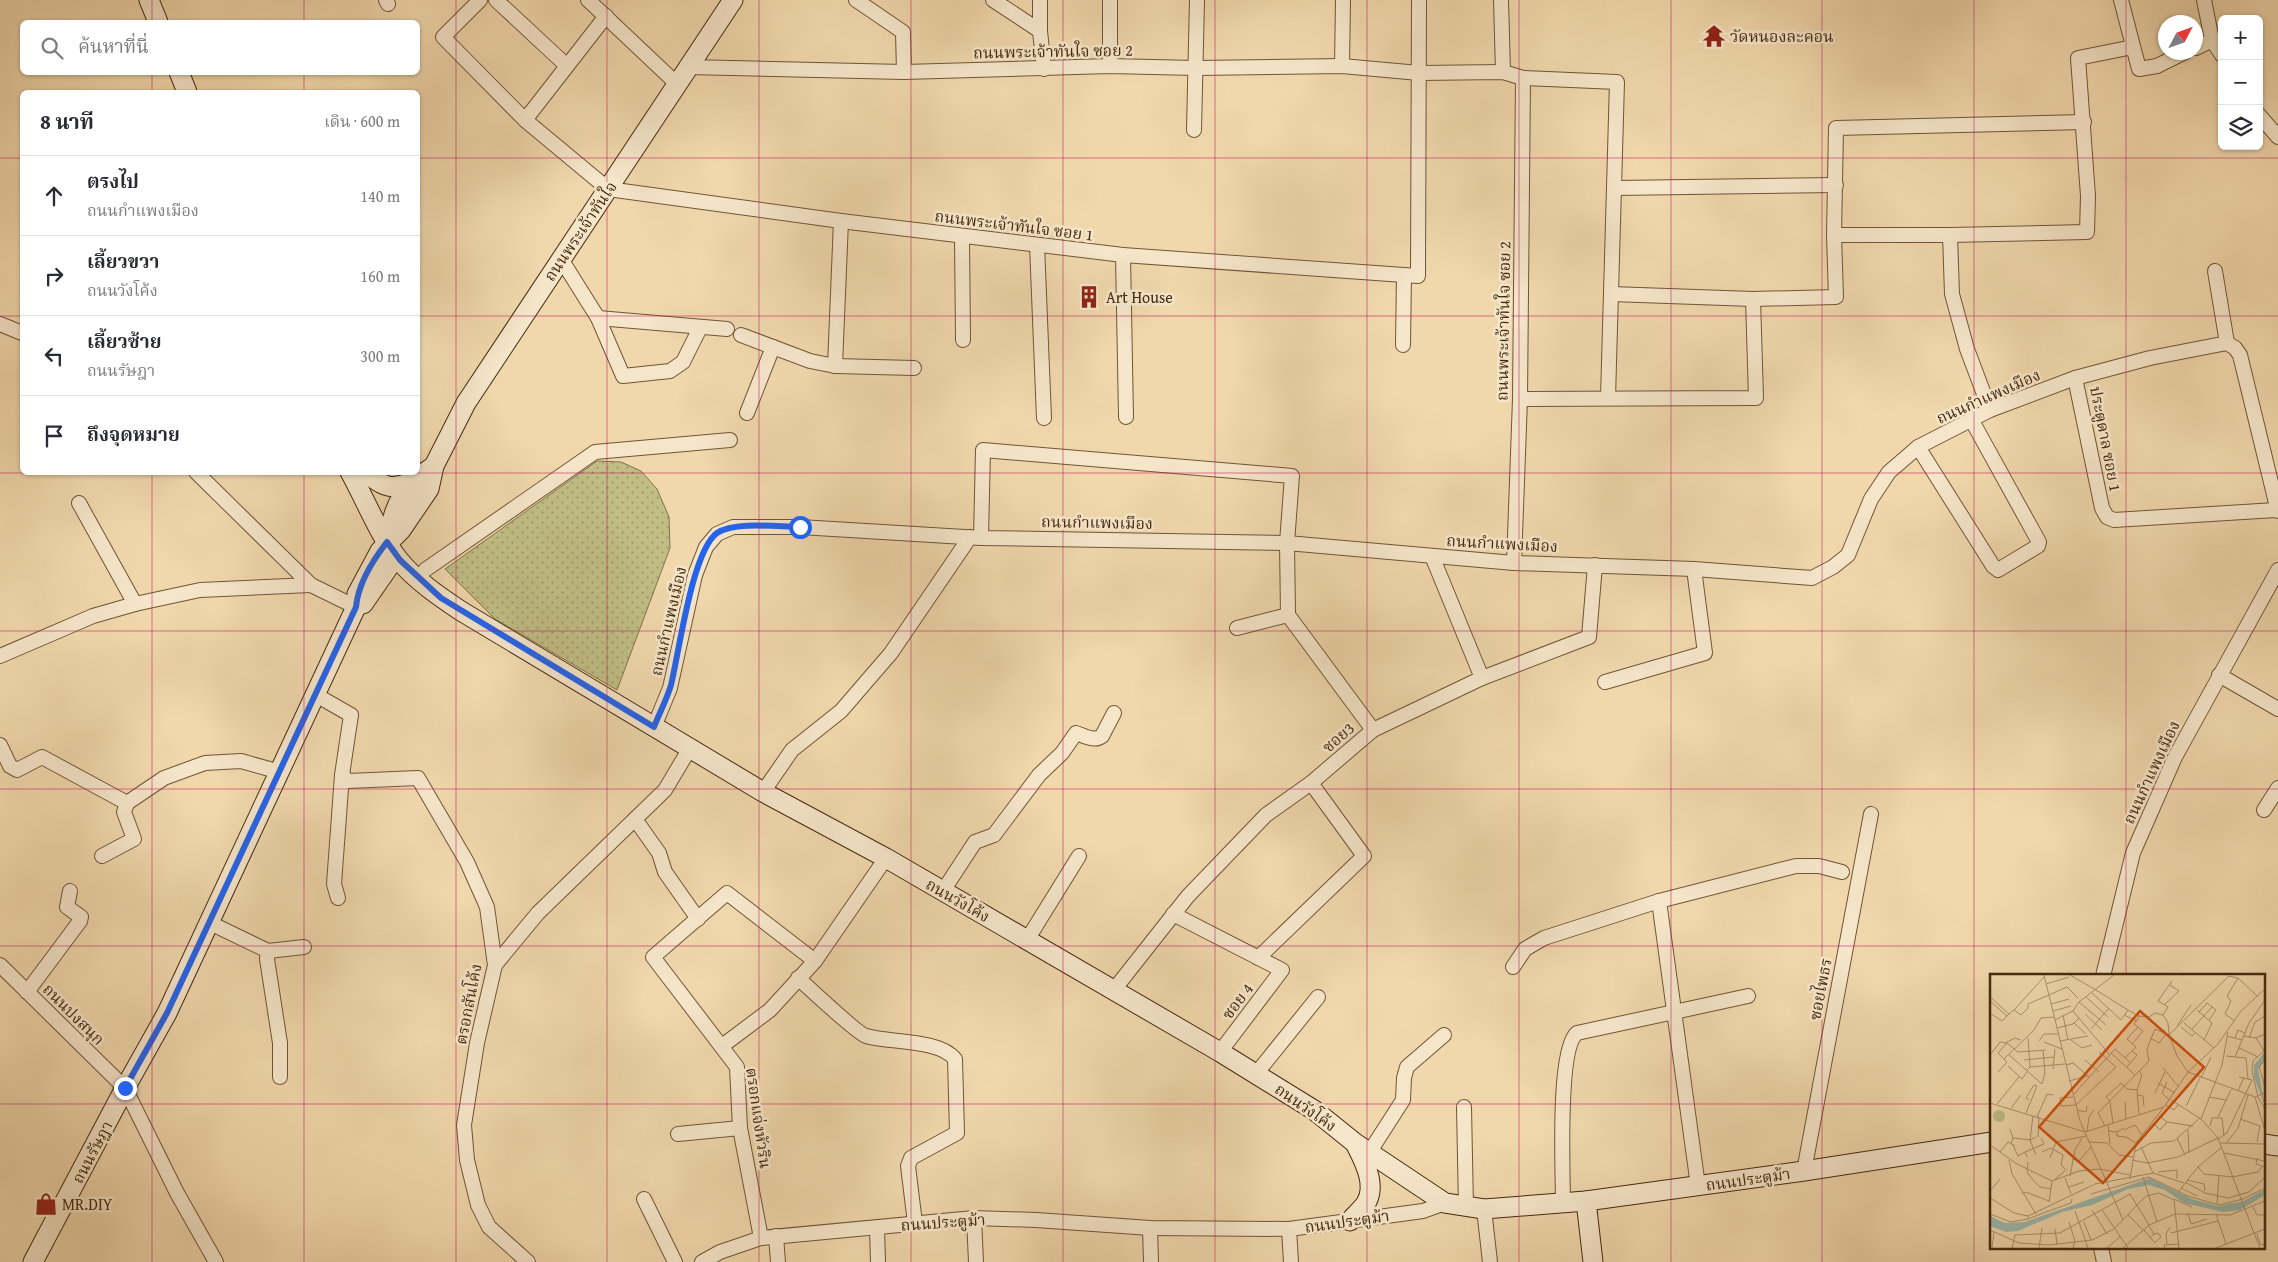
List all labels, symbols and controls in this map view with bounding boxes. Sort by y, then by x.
north arrow [2158,15,2203,60]
map controls [2218,15,2263,150]
button: + [2218,15,2263,60]
search box [20,20,420,75]
temple icon: วัดหนองละคอน [1701,23,1727,49]
place label: วัดหนองละคอน [1730,24,1834,48]
text: ค้นหาที่นี่ [78,32,149,60]
icon: search [38,34,66,62]
street label: ถนนพระเจ้าทันใจ ซอย 2 [973,38,1133,64]
button: − [2218,60,2263,105]
button: layers [2218,105,2263,150]
text: 8 นาที [40,106,94,137]
text: เดิน · 600 m [324,109,400,133]
text: ตรงไป [87,167,139,195]
street label: ถนนพระเจ้าทันใจ [538,176,622,286]
icon: ahead [40,182,68,210]
text: 140 m [360,184,400,208]
text: ถนนกำแพงเมือง [87,198,199,222]
street label: ถนนพระเจ้าทันใจ ซอย 1 [933,203,1095,247]
street label: ถนนพระเจ้าทันใจ ซอย 2 [1490,241,1516,401]
text: เลี้ยวขวา [87,247,159,275]
icon: right [40,262,68,290]
text: 160 m [360,264,400,288]
text: ถนนวังโค้ง [87,278,158,302]
building icon: Art House [1076,284,1102,310]
place label: Art House [1106,285,1173,309]
text: เลี้ยวซ้าย [87,327,161,355]
icon: left [40,342,68,370]
text: 300 m [360,344,400,368]
text: ถนนรัษฎา [87,358,155,382]
street label: ถนนกำแพงเมือง [1932,362,2044,430]
street label: ประตูดาล ซอย 1 [2084,384,2128,494]
text: ถึงจุดหมาย [87,420,180,448]
icon: arrive [40,422,68,450]
street label: ถนนกำแพงเมือง [1041,509,1153,535]
route start [789,516,812,539]
street label: ถนนกำแพงเมือง [1446,528,1558,558]
street label: ถนนกำแพงเมือง [644,564,692,678]
street label: ซอย3 [1316,716,1360,758]
street label: ถนนกำแพงเมือง [2117,716,2185,828]
street label: ถนนวังโค้ง [921,872,995,928]
street label: ซอยไพธร [1802,956,1838,1022]
street label: ตรอกสันโค้ง [448,962,488,1046]
inset map [1990,974,2266,1250]
street label: ถนนปงสนุก [38,978,110,1050]
street label: ซอย 4 [1215,978,1259,1024]
street label: ตรอกแจ่งหัวริน [740,1066,778,1170]
route end [114,1077,137,1100]
street label: ถนนวังโค้ง [1270,1077,1342,1137]
street label: ถนนรัษฎา [65,1116,119,1188]
street label: ถนนประตูม้า [1704,1161,1792,1197]
shop icon: MR.DIY [33,1191,59,1217]
place label: MR.DIY [62,1192,113,1216]
street label: ถนนประตูม้า [1303,1203,1391,1239]
street label: ถนนประตูม้า [900,1207,986,1237]

